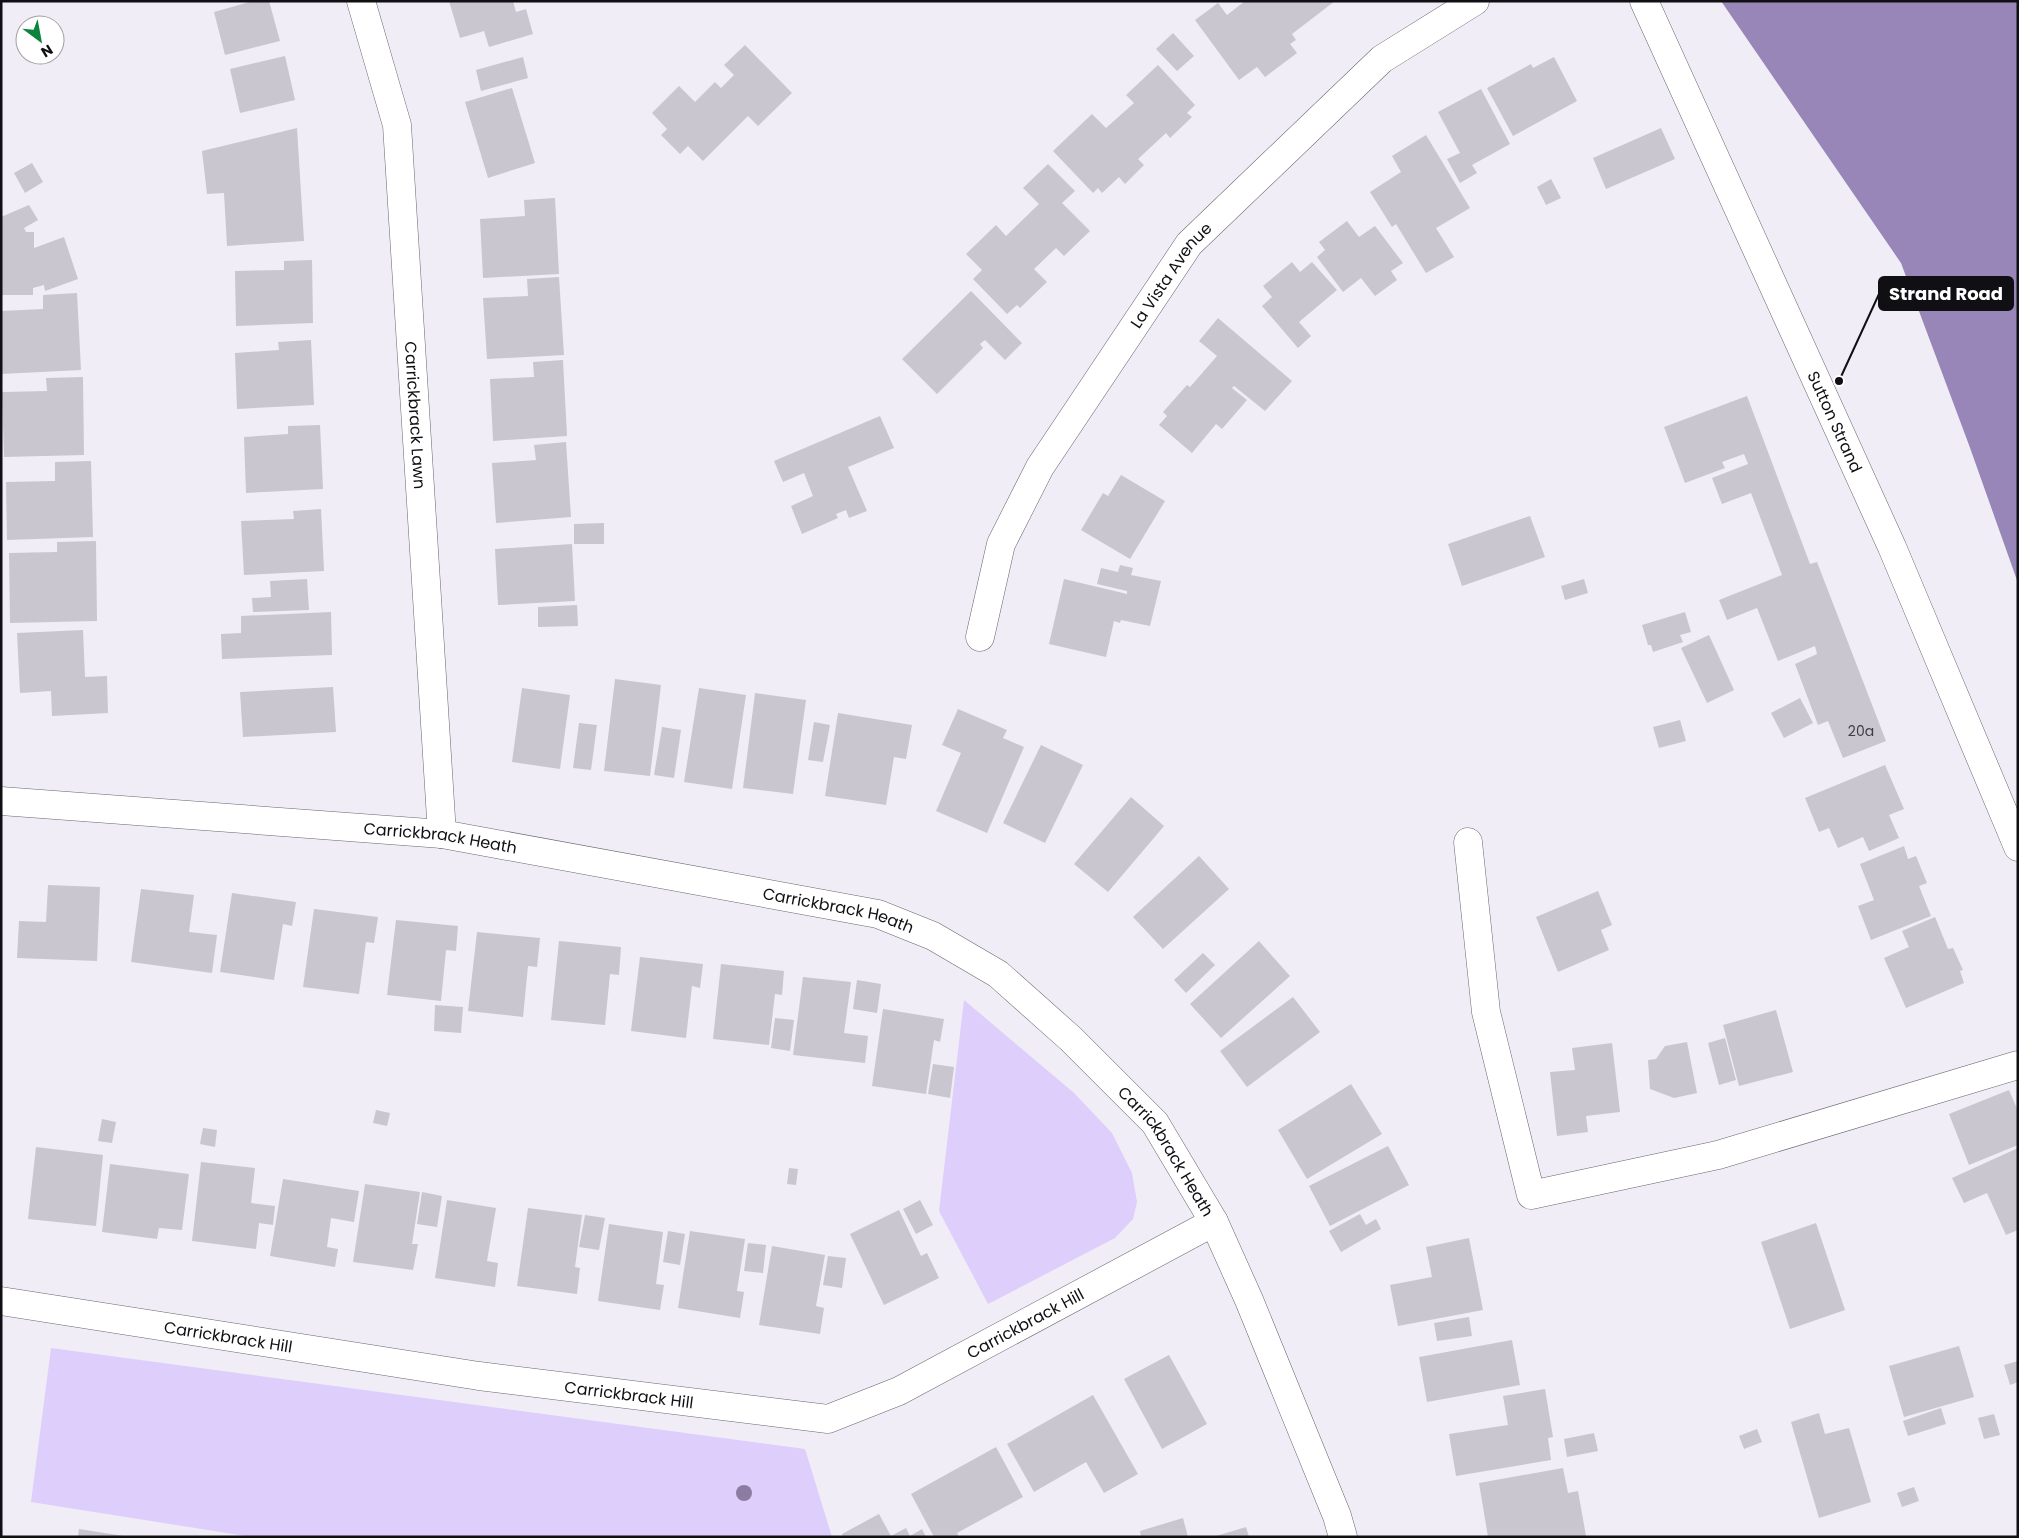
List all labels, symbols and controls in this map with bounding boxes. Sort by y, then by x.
north arrow [15,15,65,65]
text: N [37,40,57,62]
street label: La Vista Avenue [1125,217,1217,333]
callout: Strand Road [1879,277,2013,310]
text: Strand Road [1889,281,2003,306]
street label: Carrickbrack Lawn [399,341,431,490]
street label: Sutton Strand [1802,367,1868,476]
house number: 20a [1848,721,1874,741]
street label: Carrickbrack Heath [363,817,519,860]
street label: Carrickbrack Heath [761,882,917,939]
street label: Carrickbrack Heath [1113,1081,1219,1221]
street label: Carrickbrack Hill [963,1283,1088,1365]
street label: Carrickbrack Hill [162,1316,294,1359]
street label: Carrickbrack Hill [563,1376,695,1414]

